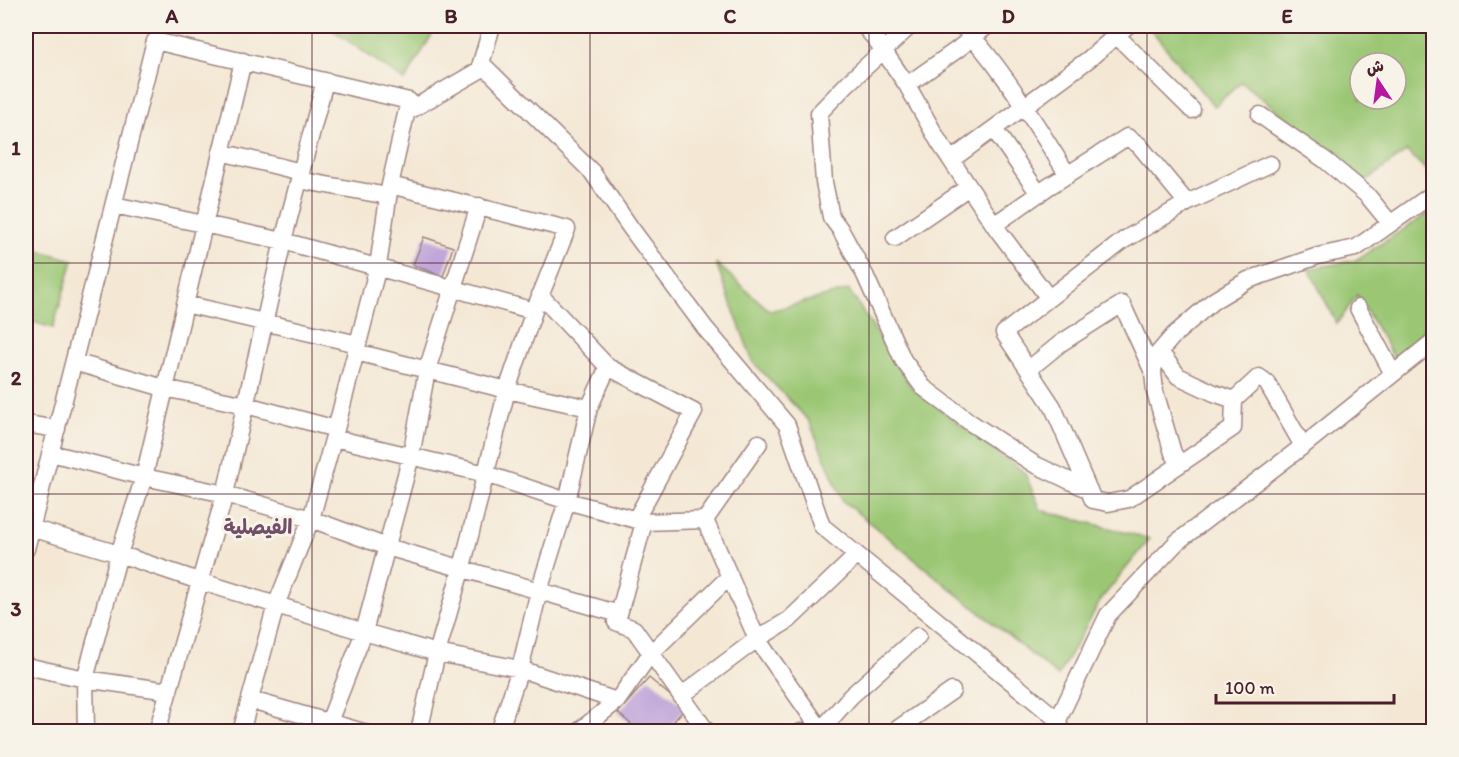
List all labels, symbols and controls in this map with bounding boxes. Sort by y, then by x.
text: A [165,4,179,28]
text: B [445,4,458,28]
text: C [724,4,737,28]
text: D [1001,4,1015,28]
text: E [1281,4,1293,28]
north arrow [1348,51,1408,111]
text: ش [1364,56,1385,78]
text: 1 [11,136,21,160]
text: 2 [11,366,22,390]
district label: الفيصلية [224,515,292,539]
text: 3 [11,597,22,621]
scale bar [1216,667,1394,705]
text: 100 m [1225,677,1275,699]

